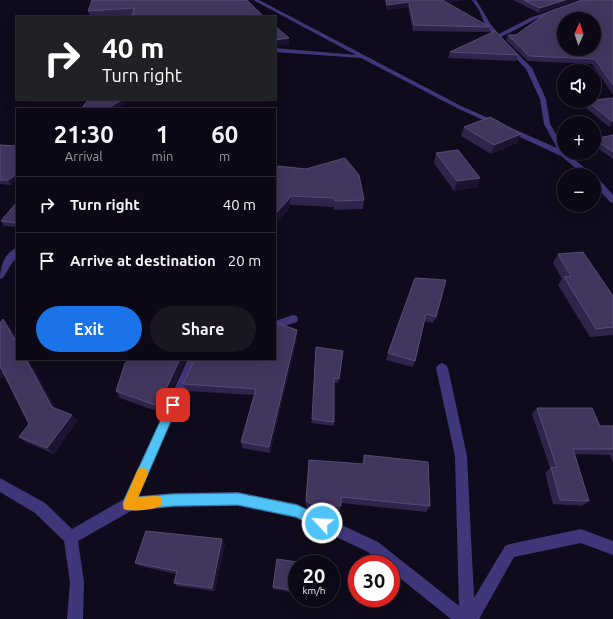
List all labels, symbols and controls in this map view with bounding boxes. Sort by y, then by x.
north arrow [557,12,601,56]
map controls [557,12,601,212]
icon: right [36,32,88,84]
text: 40 m [102,32,164,63]
button: sound [557,64,601,108]
text: Turn right [102,65,182,85]
button: + [557,116,601,160]
text: 21:30 [54,121,114,148]
text: 1 [156,121,169,148]
text: 60 [211,121,238,148]
text: Arrival [65,149,103,163]
text: min [152,149,173,163]
text: m [219,149,230,163]
button: − [557,168,601,212]
icon: right [36,194,58,216]
text: Turn right [70,196,140,213]
text: 40 m [223,196,256,213]
icon: arrive [36,250,58,272]
text: Arrive at destination [70,252,216,269]
text: 20 m [228,252,261,269]
button: Exit [36,306,142,352]
button: Share [150,306,256,352]
pin [156,388,190,422]
icon: arrive [162,394,184,416]
position arrow [301,502,343,544]
speed limit sign: 30 [348,555,400,607]
text: 20 [303,564,325,587]
text: km/h [302,585,326,596]

